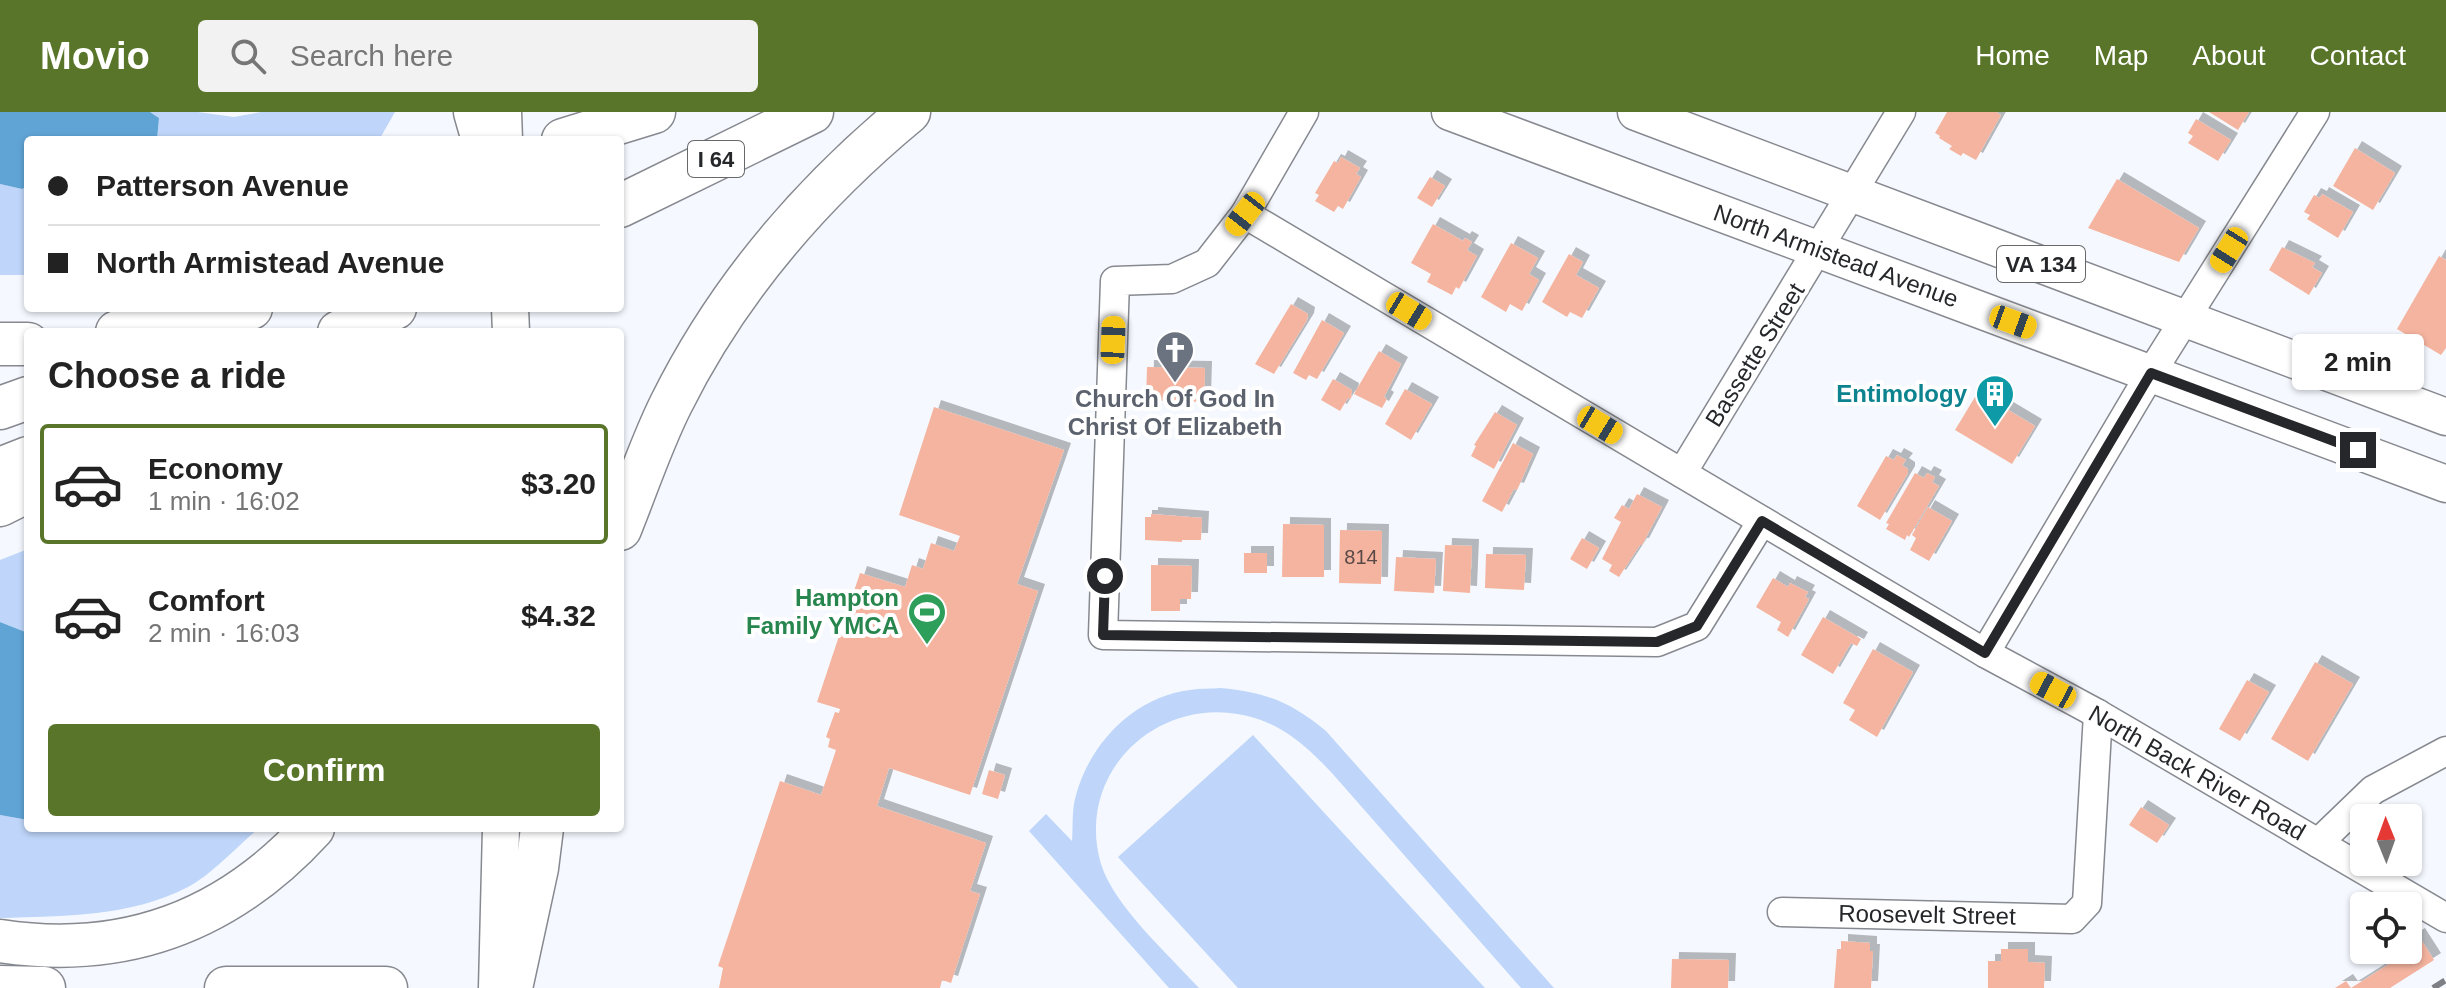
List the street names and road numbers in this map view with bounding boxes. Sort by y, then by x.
road number: I 64 [688,141,744,177]
street label: North Armistead Avenue [1710,199,1962,312]
road number: VA 134 [1997,246,2085,282]
street label: Bassette Street [1700,278,1810,431]
street label: North Back River Road [2084,700,2310,846]
street label: Roosevelt Street [1838,899,2016,930]

